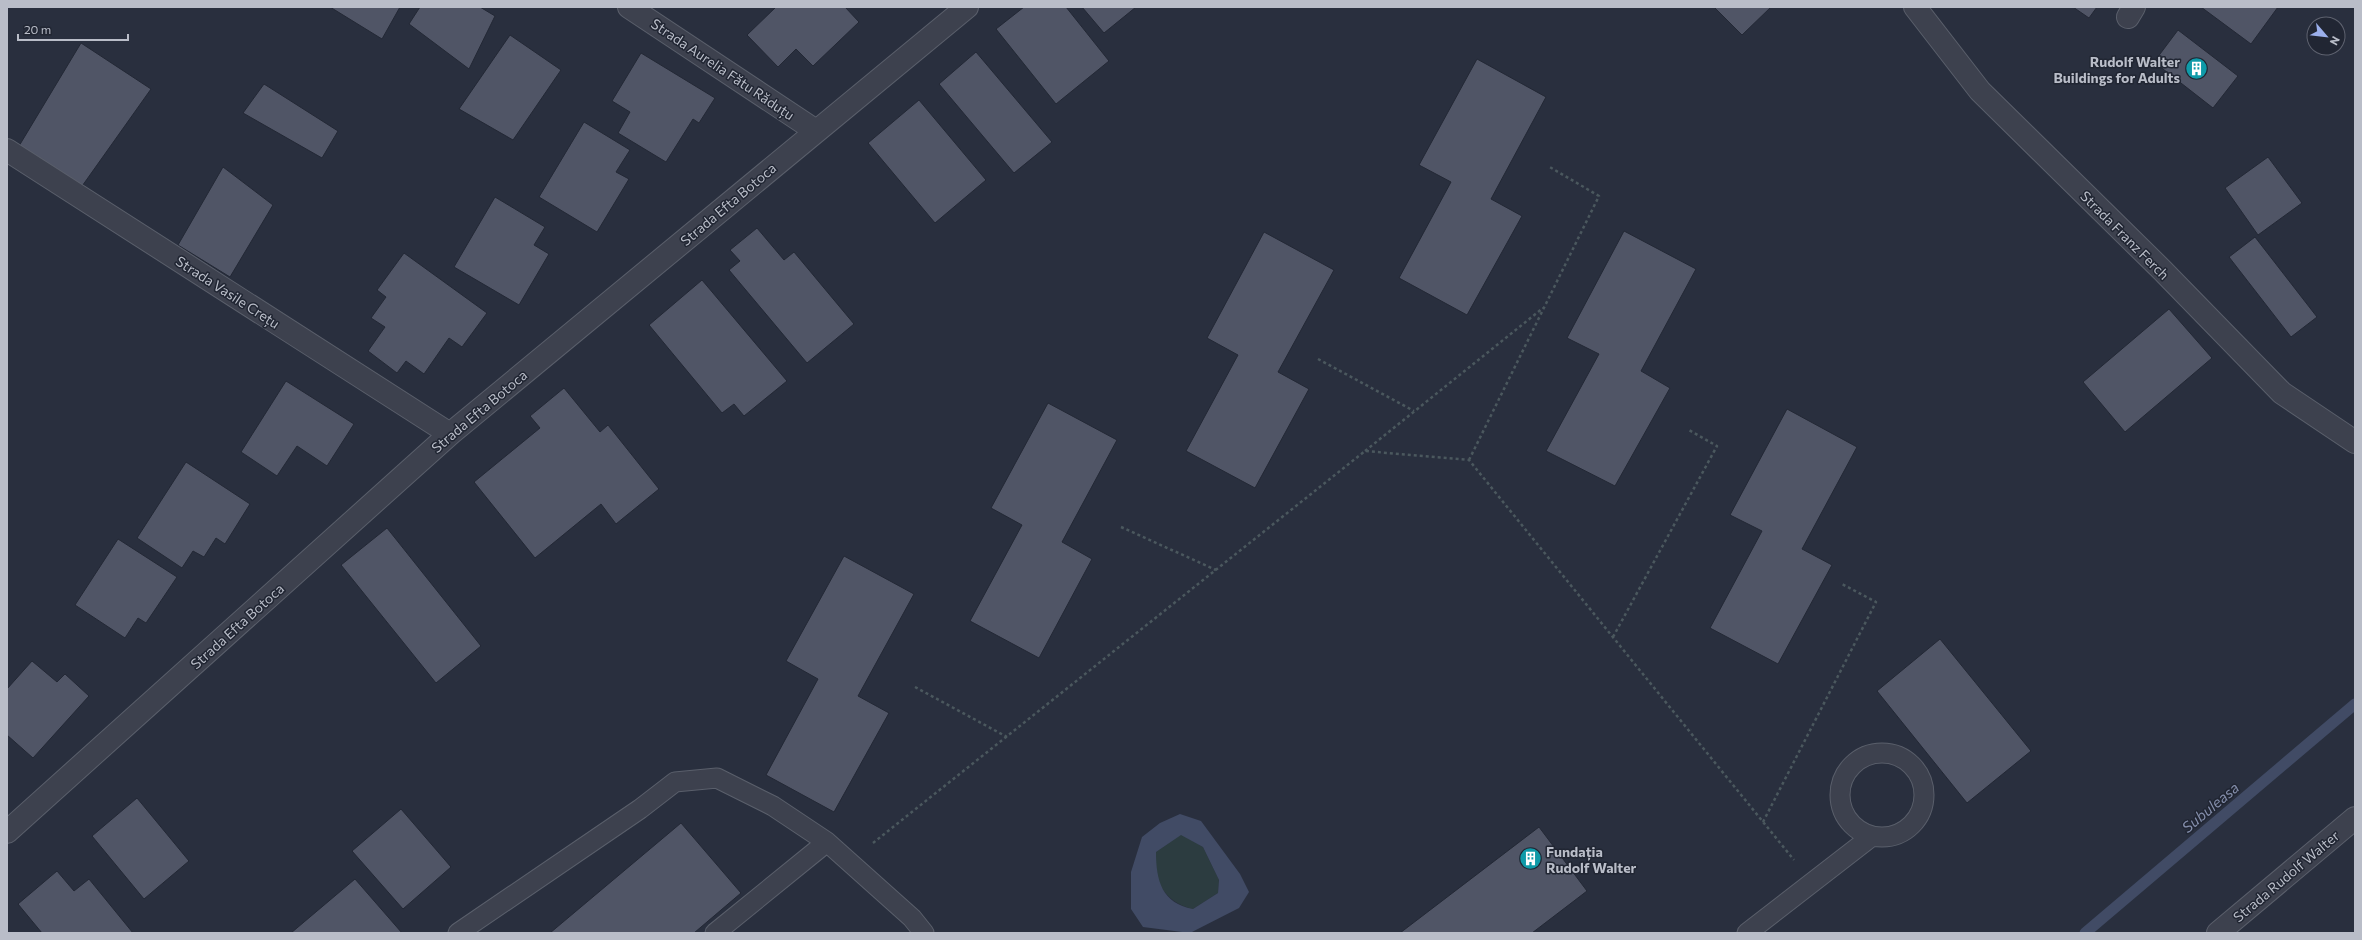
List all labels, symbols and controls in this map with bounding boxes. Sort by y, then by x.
street label: Strada Aurelia Fătu Răduțu [648,15,798,124]
scale bar [18,16,128,42]
north arrow [2306,16,2346,56]
text: 20 m [24,22,51,36]
text: N [2328,34,2343,48]
place label: Rudolf Walter Buildings for Adults [2054,53,2180,86]
building icon: Rudolf Walter Buildings for Adults [2183,56,2209,82]
street label: Strada Efta Botoca [677,159,779,249]
street label: Strada Franz Ferch [2077,187,2173,283]
street label: Strada Vasile Crețu [172,252,283,333]
street label: Strada Efta Botoca [428,366,530,456]
street label: Strada Efta Botoca [187,580,287,672]
water label: Subuleasa [2178,778,2242,836]
street label: Strada Rudolf Walter [2230,826,2343,925]
place label: Fundația Rudolf Walter [1546,843,1637,876]
building icon: Fundația Rudolf Walter [1517,846,1543,872]

